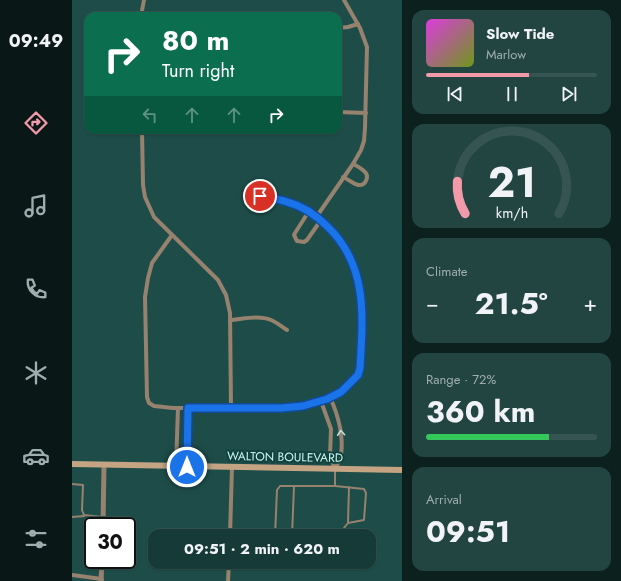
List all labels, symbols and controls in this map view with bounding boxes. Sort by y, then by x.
text: 80 m [162,20,229,61]
text: Slow Tide [486,23,554,45]
text: 09:49 [9,28,63,54]
icon: right [96,28,148,80]
text: Marlow [486,45,526,64]
text: Turn right [162,58,234,84]
icon: previous [444,83,466,105]
icon: pause [501,83,523,105]
icon: next [558,83,580,105]
icon: left [139,104,161,126]
icon: ahead [181,104,203,126]
icon: ahead [223,104,245,126]
icon: right [265,104,287,126]
icon: directions [22,109,50,137]
text: 21 [487,152,536,213]
pin [243,179,277,213]
icon: arrive [249,185,271,207]
icon: music [22,192,50,220]
text: km/h [495,203,528,223]
text: Climate [426,262,467,281]
icon: phone [22,275,50,303]
text: 21.5° [475,282,548,325]
text: − [426,287,439,319]
text: + [583,287,597,319]
icon: climate [22,359,50,387]
text: Range · 72% [426,370,496,389]
text: 360 km [426,390,535,433]
one-way arrow [336,430,345,436]
icon: car [22,442,50,470]
position arrow [166,446,208,488]
street label: WALTON BOULEVARD [227,447,343,467]
text: Arrival [426,490,462,509]
text: 09:51 [426,510,510,553]
speed limit sign: 30 [84,517,136,569]
icon: filters [22,525,50,553]
text: 09:51 · 2 min · 620 m [184,538,340,560]

